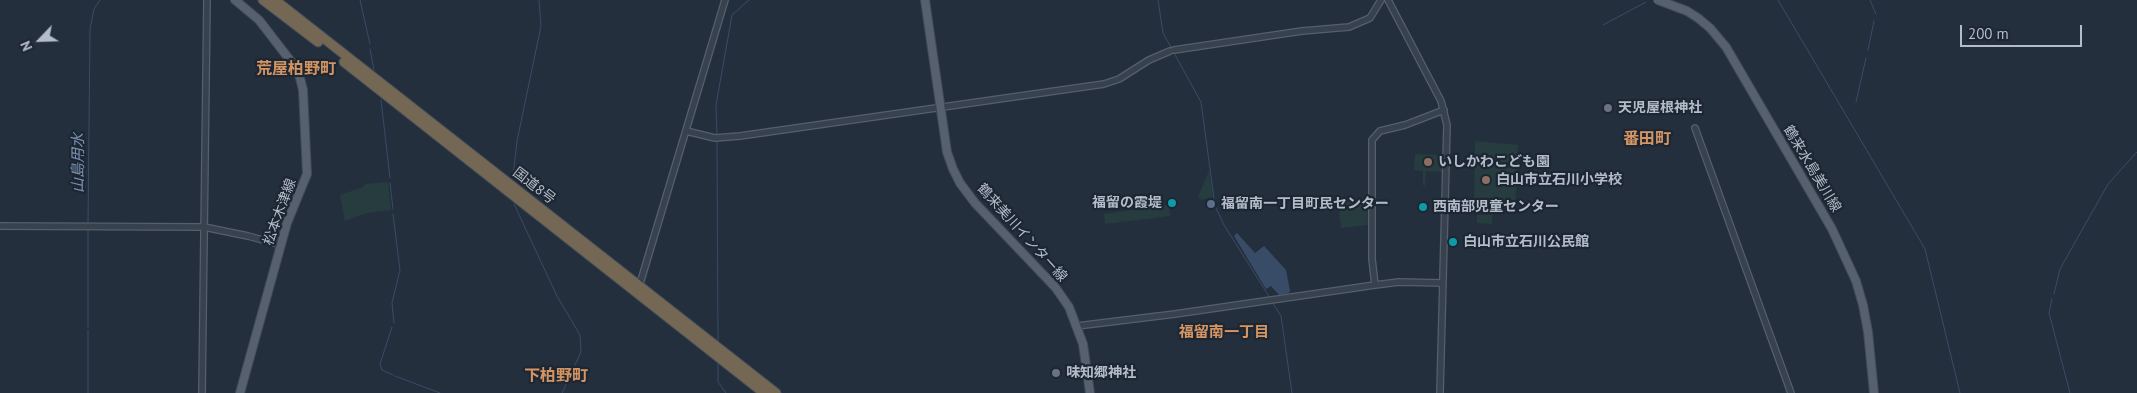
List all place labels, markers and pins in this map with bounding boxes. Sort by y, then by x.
place label: 天児屋根神社 [1618,100,1702,116]
marker: 天児屋根神社 [1602,102,1614,114]
place label: いしかわこども園 [1438,154,1550,170]
marker: いしかわこども園 [1422,156,1434,168]
place label: 白山市立石川小学校 [1496,172,1622,188]
marker: 白山市立石川小学校 [1480,174,1492,186]
place label: 福留の霞堤 [1092,195,1162,211]
place label: 福留南一丁目町民センター [1221,196,1389,212]
marker: 福留の霞堤 [1166,197,1178,209]
marker: 福留南一丁目町民センター [1205,198,1217,210]
place label: 西南部児童センター [1433,199,1559,215]
marker: 西南部児童センター [1417,201,1429,213]
place label: 白山市立石川公民館 [1463,234,1589,250]
marker: 白山市立石川公民館 [1447,236,1459,248]
place label: 味知郷神社 [1066,365,1136,381]
marker: 味知郷神社 [1050,367,1062,379]

